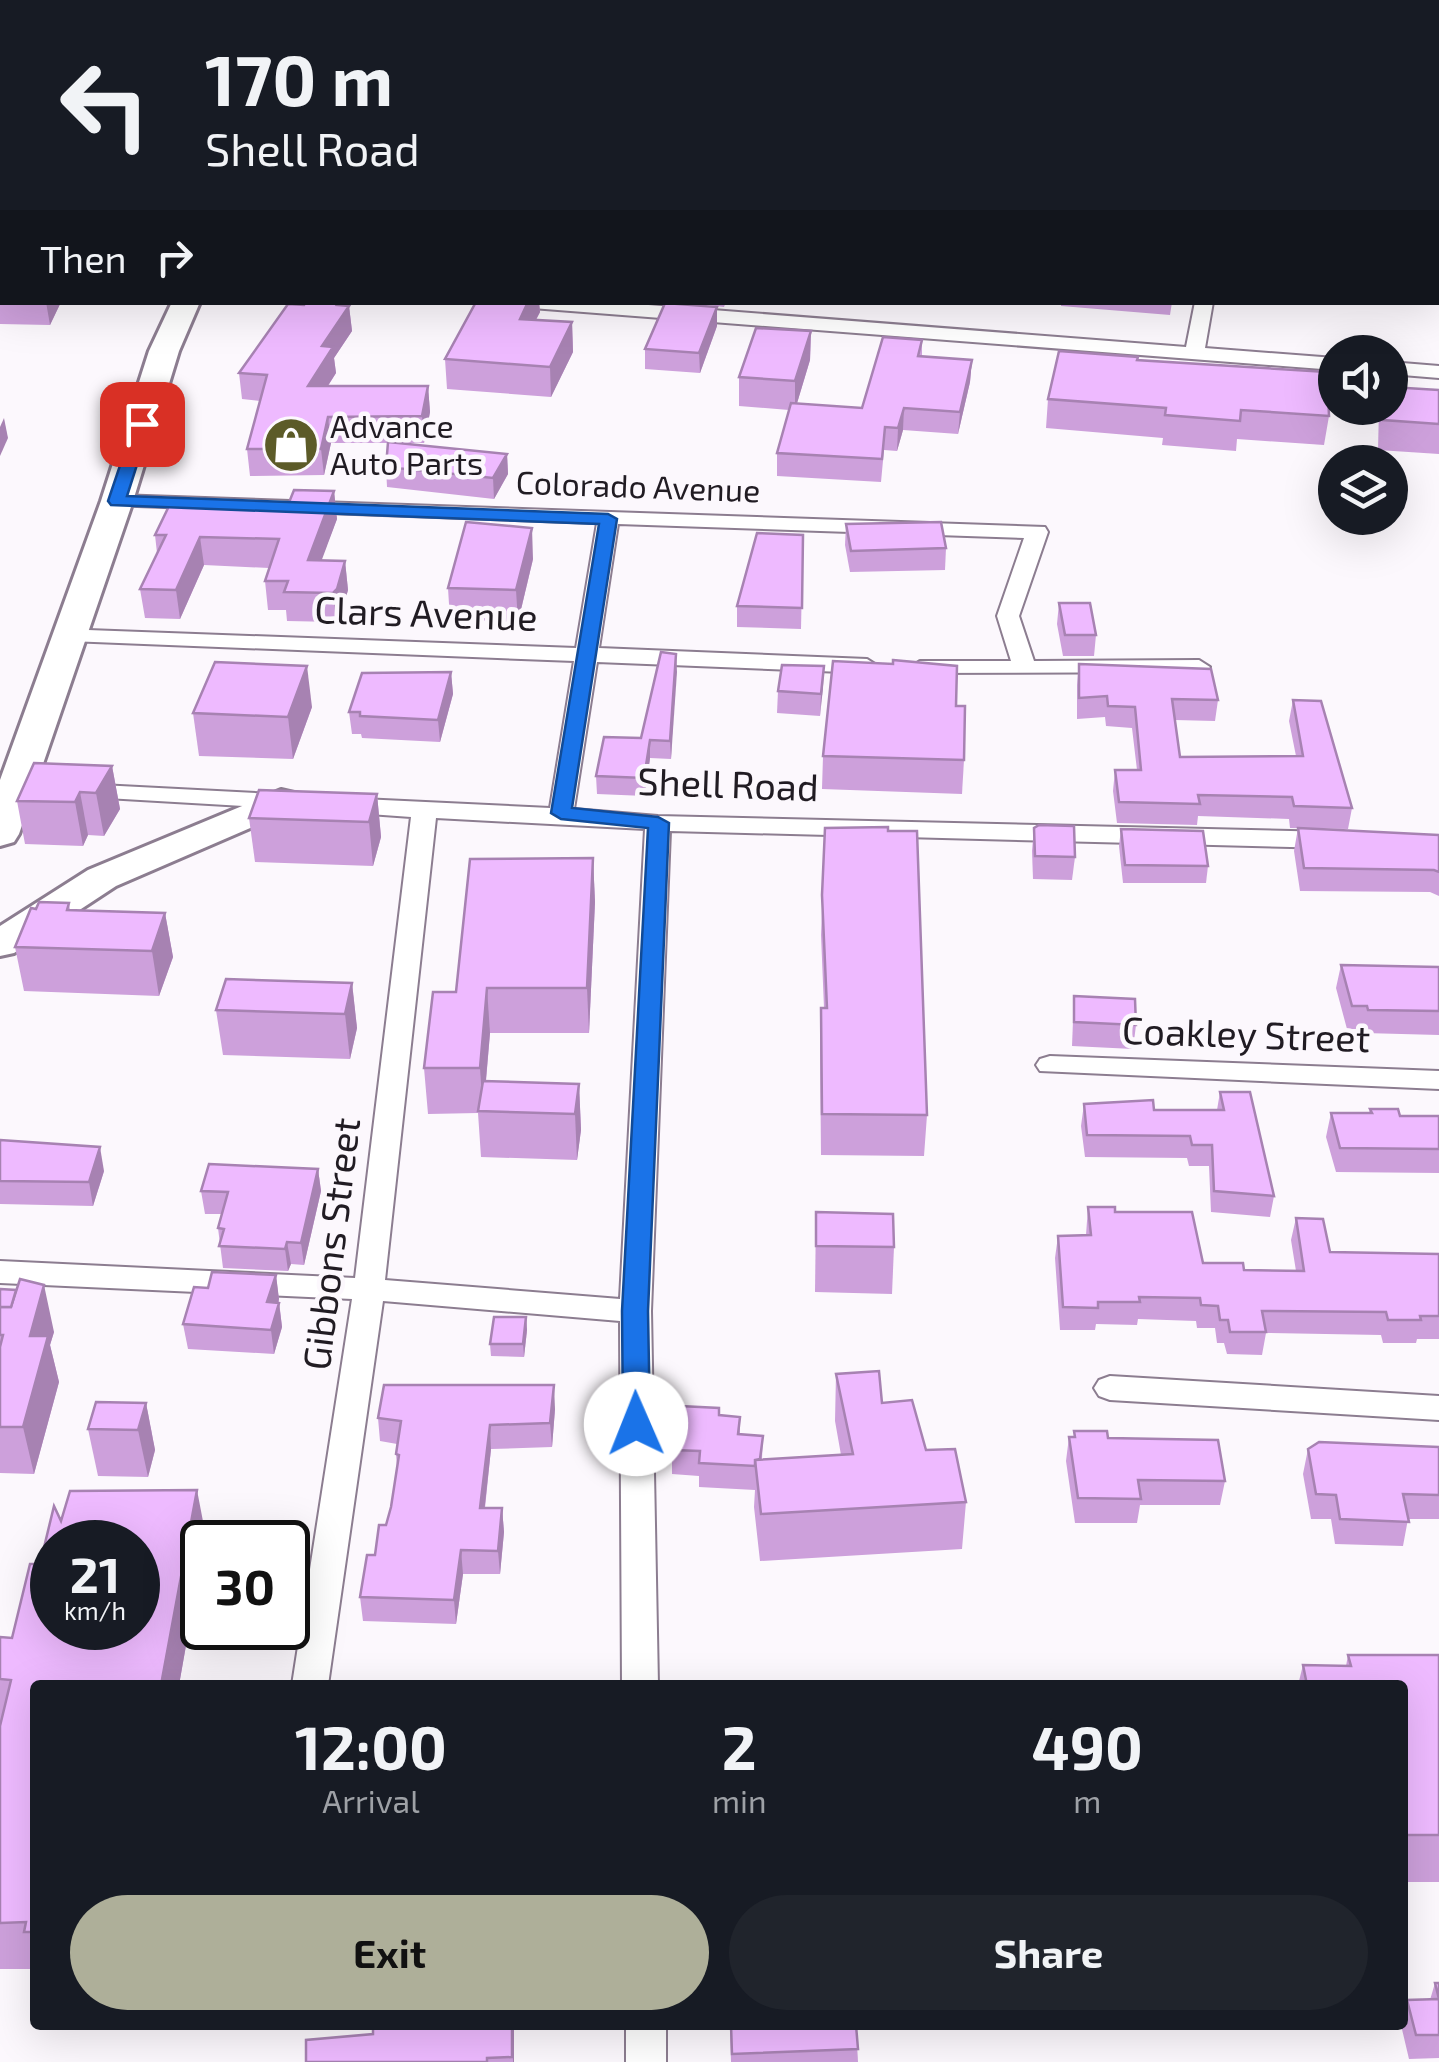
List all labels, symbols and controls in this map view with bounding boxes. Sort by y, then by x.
text: 170 m [205,36,393,120]
icon: left [40,40,170,170]
text: Shell Road [205,121,420,175]
icon: right [147,230,202,285]
text: Then [40,235,127,281]
map controls [1318,335,1408,535]
button: sound [1318,335,1408,425]
pin [100,382,185,467]
icon: arrive [115,397,170,452]
place label: Advance Auto Parts [330,406,483,481]
shop icon: Advance Auto Parts [261,415,321,475]
button: layers [1318,445,1408,535]
street label: Colorado Avenue [515,462,761,508]
street label: Clars Avenue [314,585,538,639]
street label: Shell Road [637,757,820,809]
street label: Coakley Street [1121,1006,1371,1060]
street label: Gibbons Street [292,1115,368,1372]
position arrow [584,1372,688,1476]
speed limit sign: 30 [180,1520,310,1650]
text: 21 [70,1543,120,1603]
text: km/h [64,1595,126,1625]
text: 12:00 [295,1710,447,1782]
text: 2 [722,1710,757,1782]
text: 490 [1031,1710,1143,1782]
text: Arrival [322,1781,420,1819]
text: min [712,1781,766,1819]
text: m [1073,1781,1101,1819]
button: Exit [70,1895,709,2010]
button: Share [729,1895,1368,2010]

